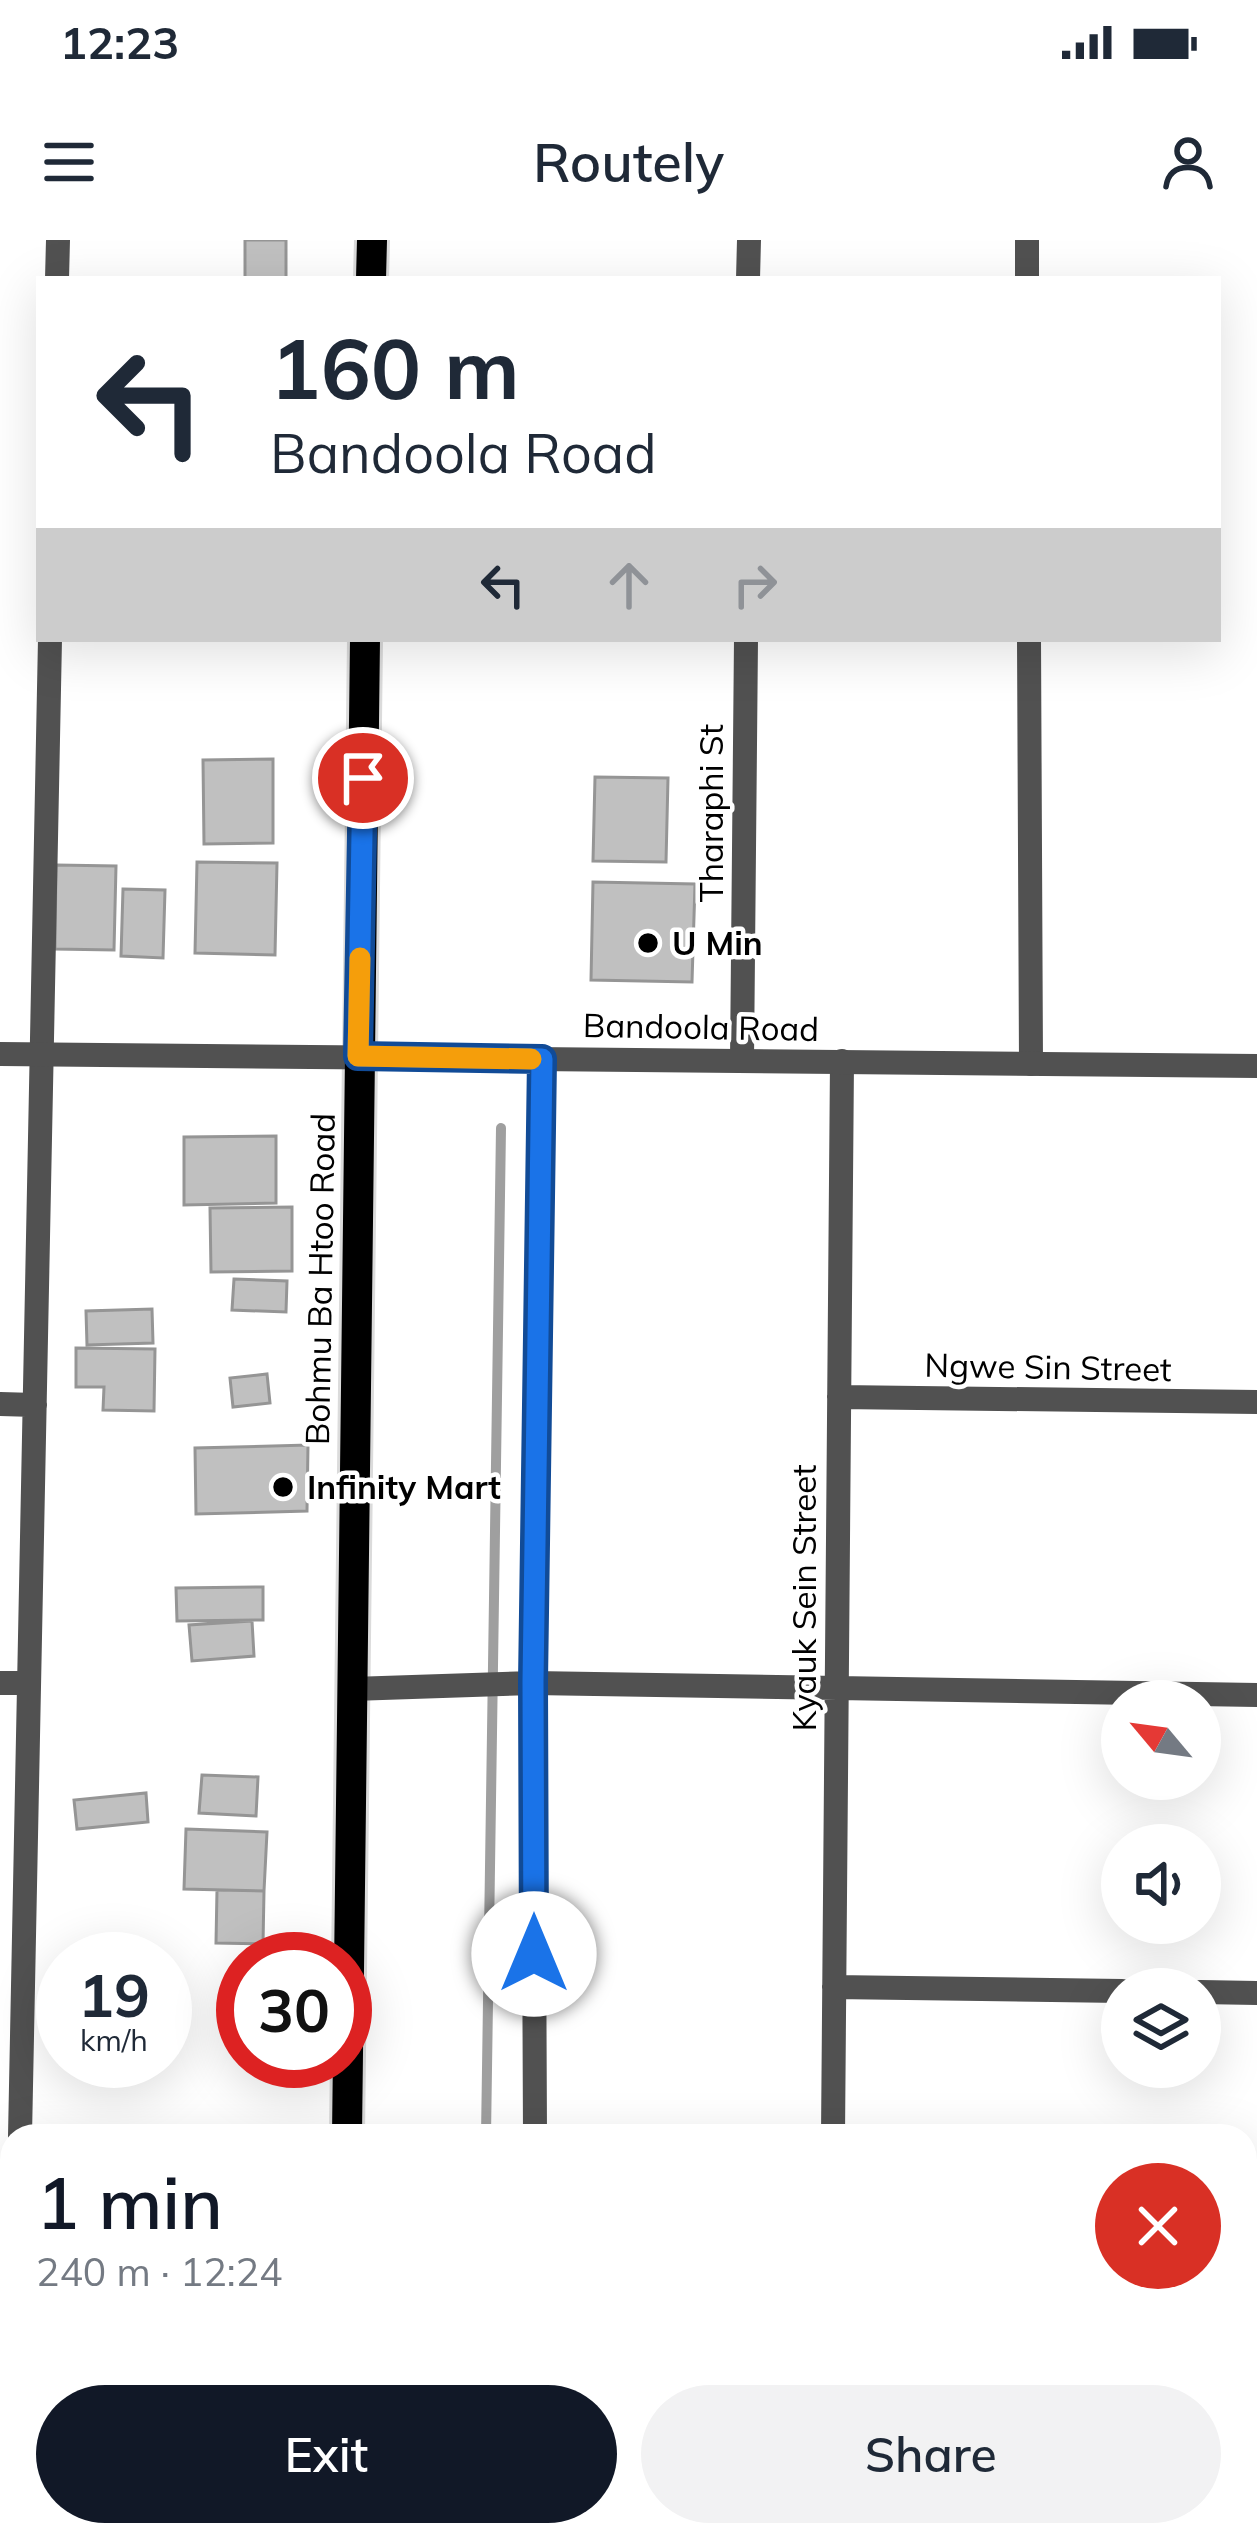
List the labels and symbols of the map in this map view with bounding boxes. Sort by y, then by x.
street label: Tharaphi St [690,724,731,902]
pin [312,727,414,829]
place label: U Min [672,922,763,963]
marker: U Min [635,930,661,956]
street label: Bandoola Road [583,1004,819,1049]
street label: Bohmu Ba Htoo Road [296,1113,343,1445]
street label: Ngwe Sin Street [924,1344,1172,1389]
street label: Kyauk Sein Street [783,1464,824,1732]
place label: Infinity Mart [307,1466,501,1507]
marker: Infinity Mart [270,1474,296,1500]
north arrow [1101,1680,1221,1800]
position arrow [471,1891,597,2017]
speed limit sign: 30 [216,1932,372,2088]

